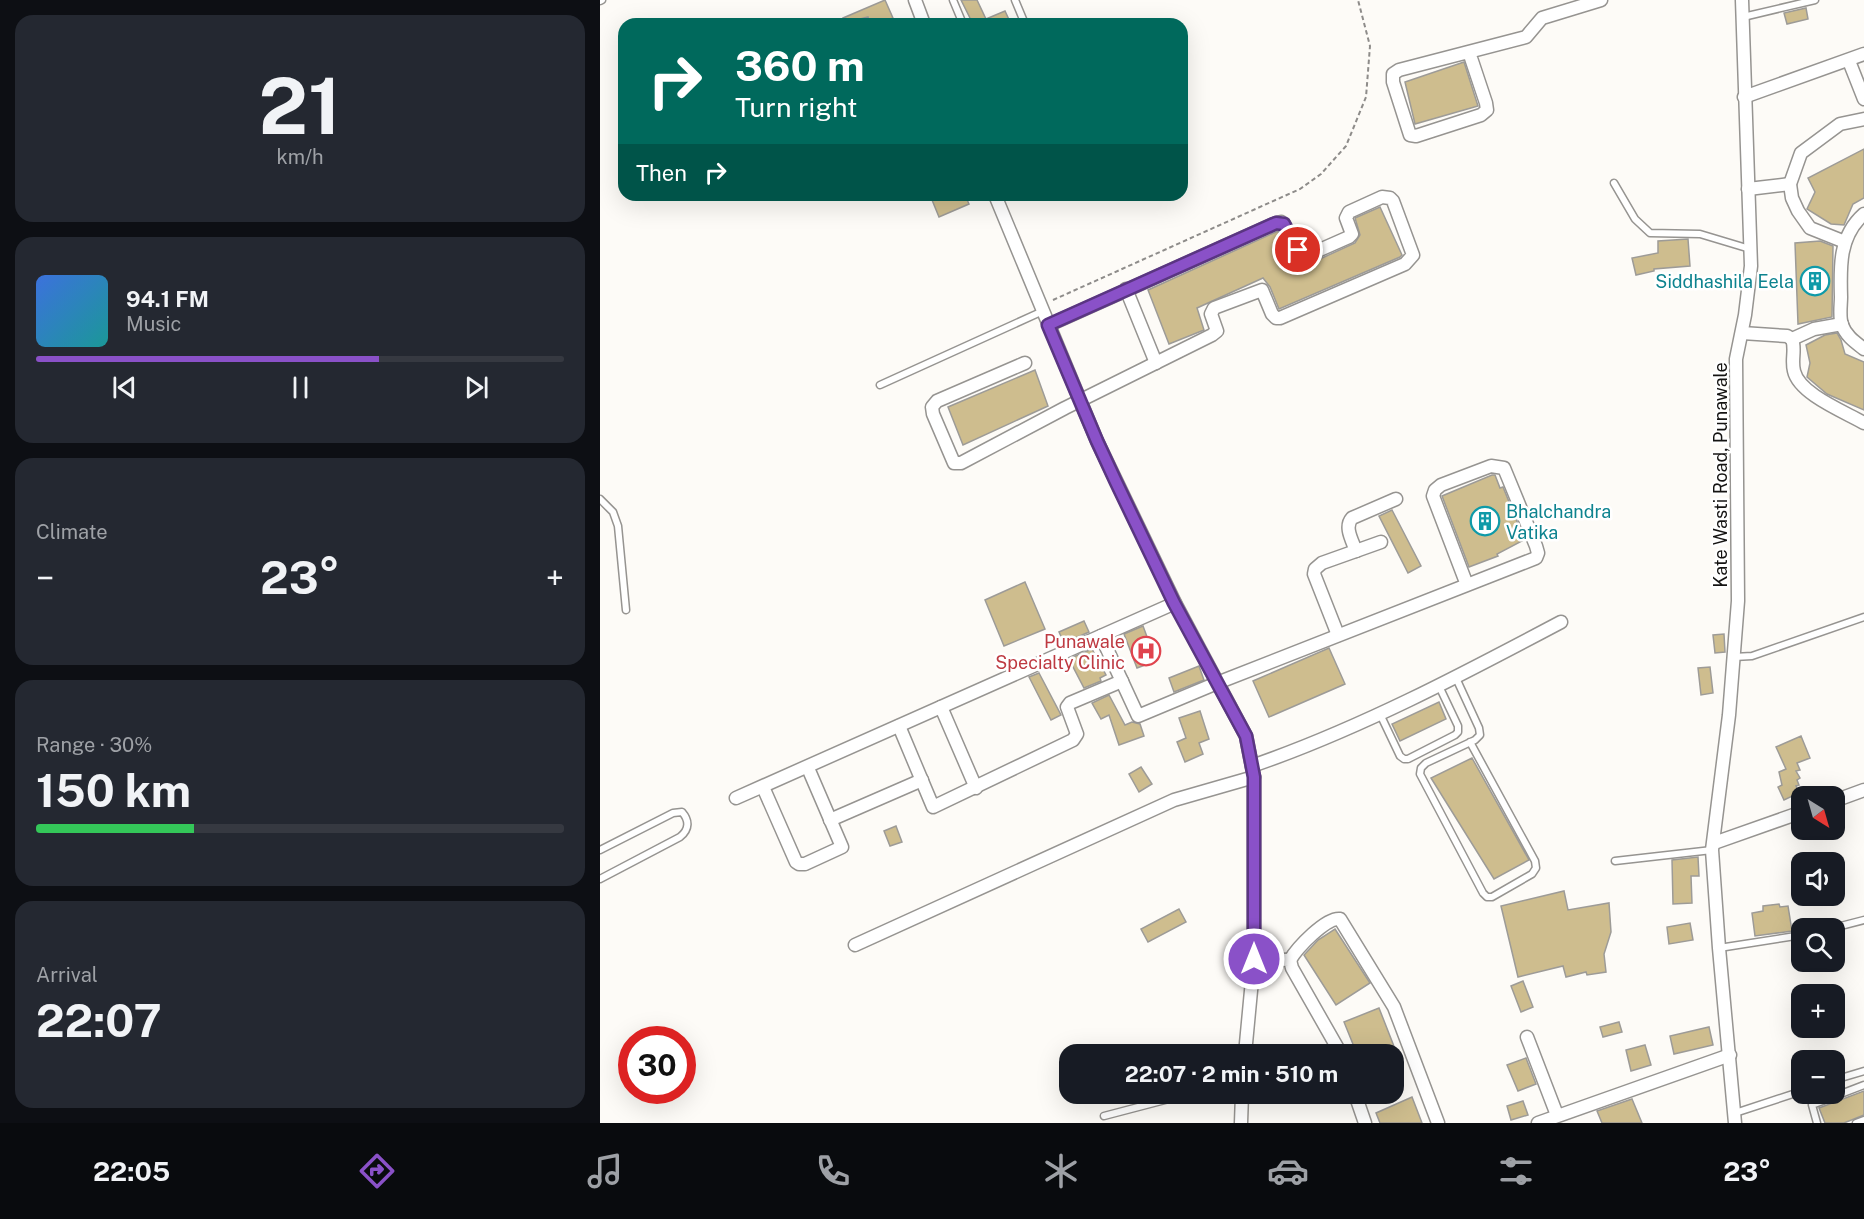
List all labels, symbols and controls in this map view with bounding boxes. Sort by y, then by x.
text: 360 m [735,41,865,90]
icon: right [636,42,714,120]
text: 21 [259,60,341,152]
text: Turn right [735,91,858,123]
text: km/h [276,145,324,169]
icon: right [699,156,732,189]
text: Then [636,160,687,186]
pin [1272,224,1323,275]
icon: arrive [1281,233,1314,266]
building icon: Siddhashila Eela [1799,265,1831,297]
place label: Siddhashila Eela [1655,271,1794,292]
text: 94.1 FM [126,286,209,312]
text: Music [126,312,181,336]
street label: Kate Wasti Road, Punawale [1710,362,1731,588]
icon: previous [108,371,141,404]
icon: pause [284,371,317,404]
icon: next [460,371,493,404]
place label: Bhalchandra Vatika [1506,501,1611,543]
building icon: Bhalchandra Vatika [1469,505,1501,537]
text: Climate [36,520,108,544]
text: 23° [260,551,340,604]
text: − [36,559,54,597]
text: + [546,559,564,597]
place label: Punawale Specialty Clinic [995,631,1125,673]
hospital icon: Punawale Specialty Clinic [1130,635,1162,667]
text: Range · 30% [36,733,152,757]
text: 150 km [36,764,191,817]
north arrow [1791,786,1845,840]
map controls [1791,786,1845,1104]
button: sound [1791,852,1845,906]
button: search [1791,918,1845,972]
position arrow [1222,927,1286,991]
text: Arrival [36,963,98,987]
button: + [1791,984,1845,1038]
text: 22:07 [36,994,162,1047]
speed limit sign: 30 [618,1026,696,1104]
button: − [1791,1050,1845,1104]
text: 22:07 · 2 min · 510 m [1125,1061,1338,1087]
icon: directions [356,1150,398,1192]
icon: music [584,1150,626,1192]
icon: phone [812,1150,854,1192]
icon: climate [1040,1150,1082,1192]
icon: car [1267,1150,1309,1192]
icon: filters [1495,1150,1537,1192]
text: 22:05 [93,1155,170,1187]
text: 23° [1723,1155,1771,1187]

